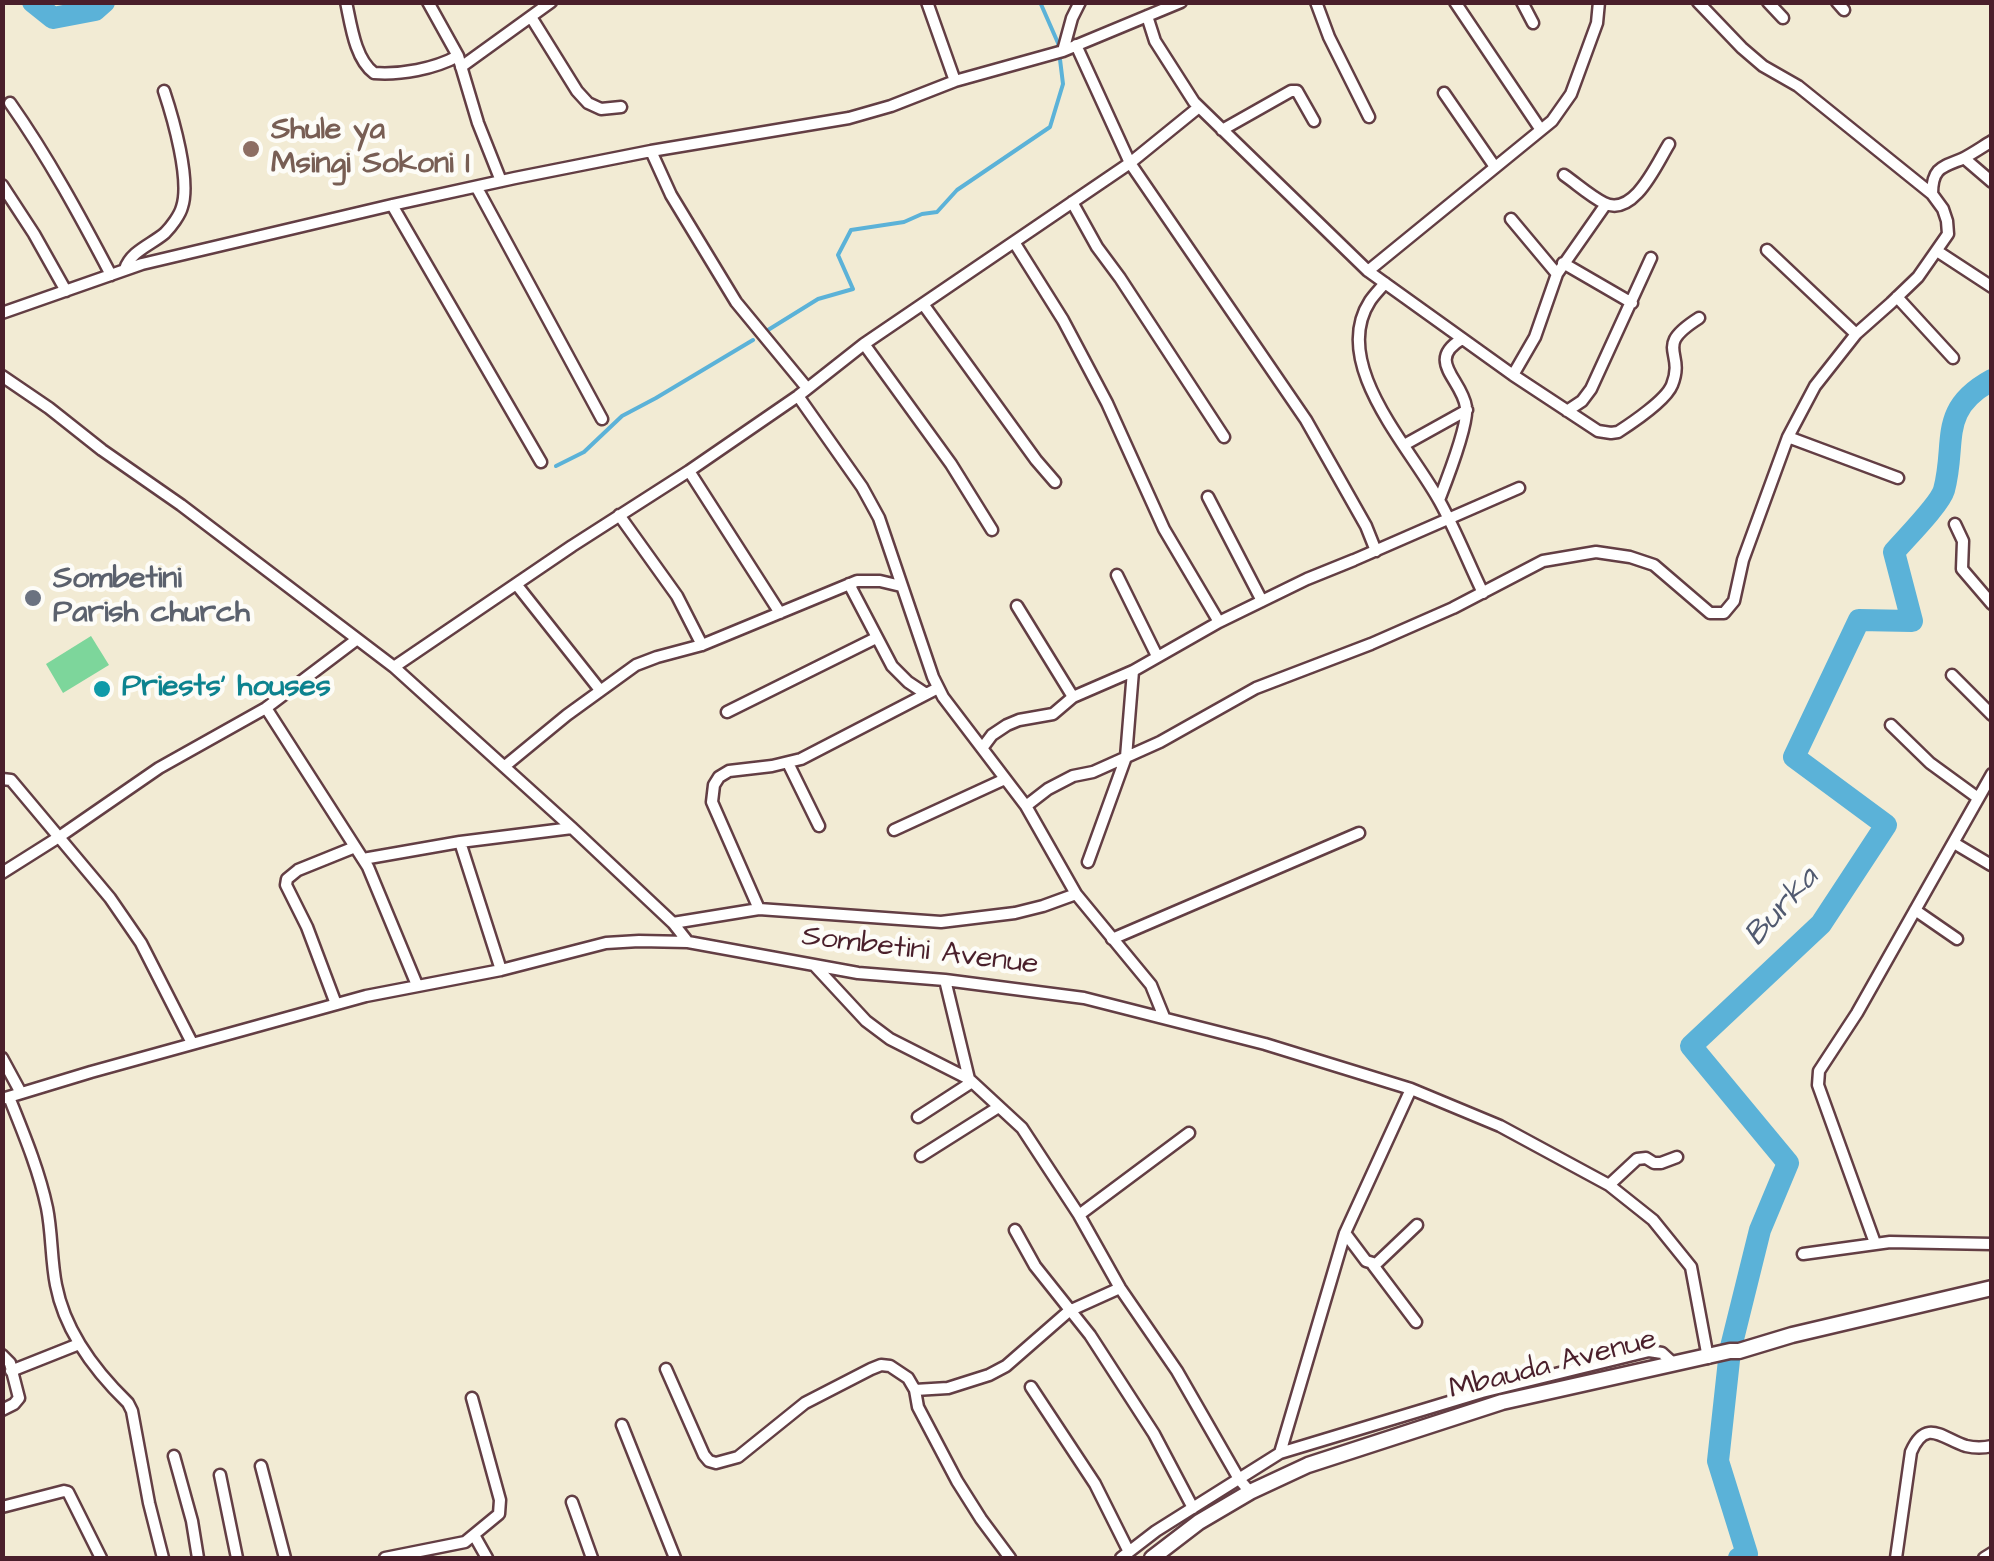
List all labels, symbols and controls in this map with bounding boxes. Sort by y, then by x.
place label: Shule ya Msingi Sokoni I [271,114,470,184]
marker: Shule ya Msingi Sokoni I [240,138,262,160]
place label: Sombetini Parish church [53,563,250,634]
marker: Sombetini Parish church [22,587,44,609]
place label: Priests' houses [122,671,331,707]
marker: Priests' houses [91,678,113,700]
water label: Burka [1738,861,1828,955]
street label: Sombetini Avenue [800,920,1040,984]
street label: Mbauda Avenue [1446,1323,1660,1409]

